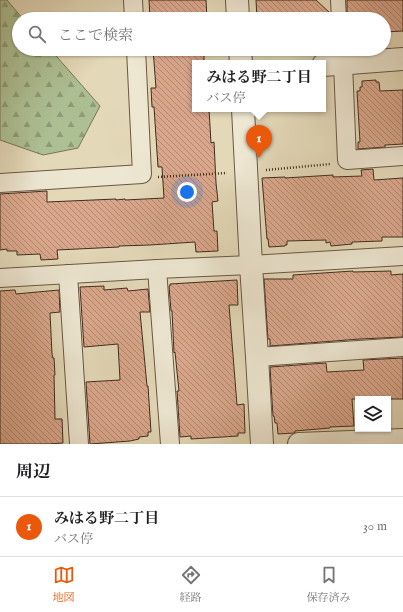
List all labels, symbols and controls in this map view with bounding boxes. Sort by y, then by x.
search box [12,12,391,56]
icon: search [26,23,48,45]
text: ここで検索 [58,26,133,45]
popup [192,60,326,112]
text: みはる野二丁目 [206,68,312,87]
text: バス停 [206,90,246,107]
pin: 1 [246,125,272,158]
your location [177,182,197,202]
map controls [355,396,391,432]
button: layers [355,396,391,432]
text: 周辺 [16,462,50,483]
text: みはる野二丁目 [54,509,159,528]
text: 1 [27,518,31,535]
text: 30 m [363,518,387,535]
text: バス停 [54,531,93,548]
tab: 地図 [53,564,75,605]
tab: 経路 [180,564,202,605]
tab: 保存済み [307,564,351,605]

